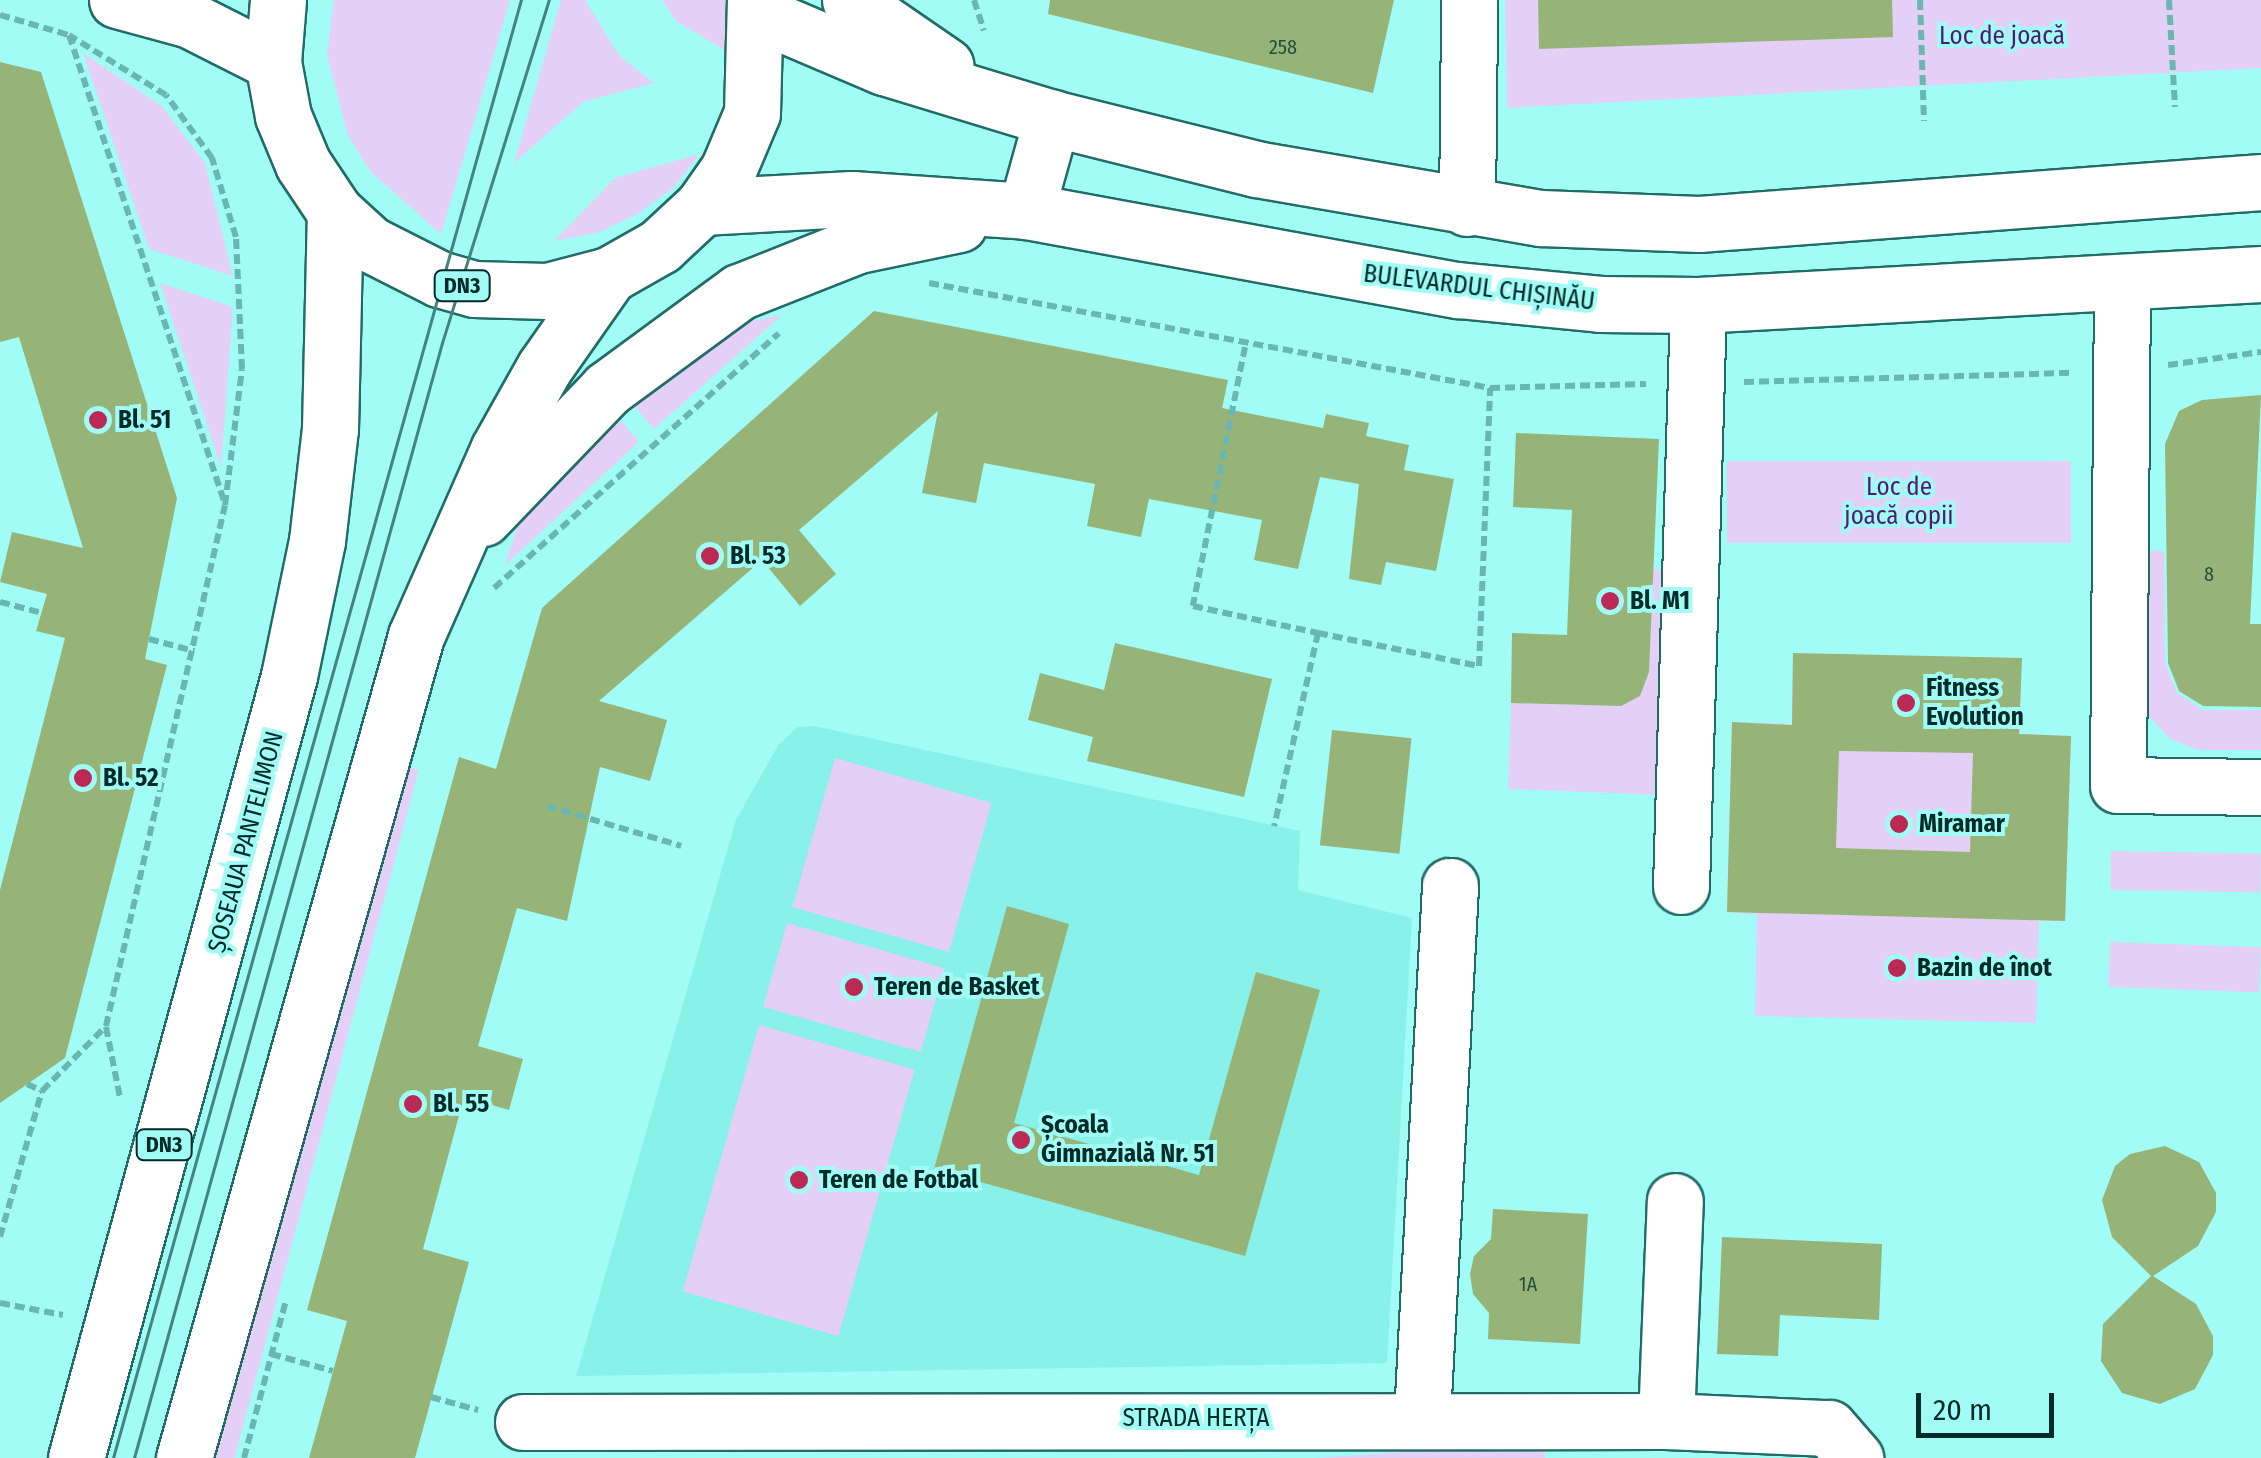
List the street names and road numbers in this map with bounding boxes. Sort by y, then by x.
street label: BULEVARDUL CHIȘINĂU [1362,259,1596,317]
road number: DN3 [432,269,492,303]
street label: ȘOSEAUA PANTELIMON [202,728,290,956]
road number: DN3 [134,1128,194,1162]
street label: STRADA HERȚA [1123,1403,1269,1433]

